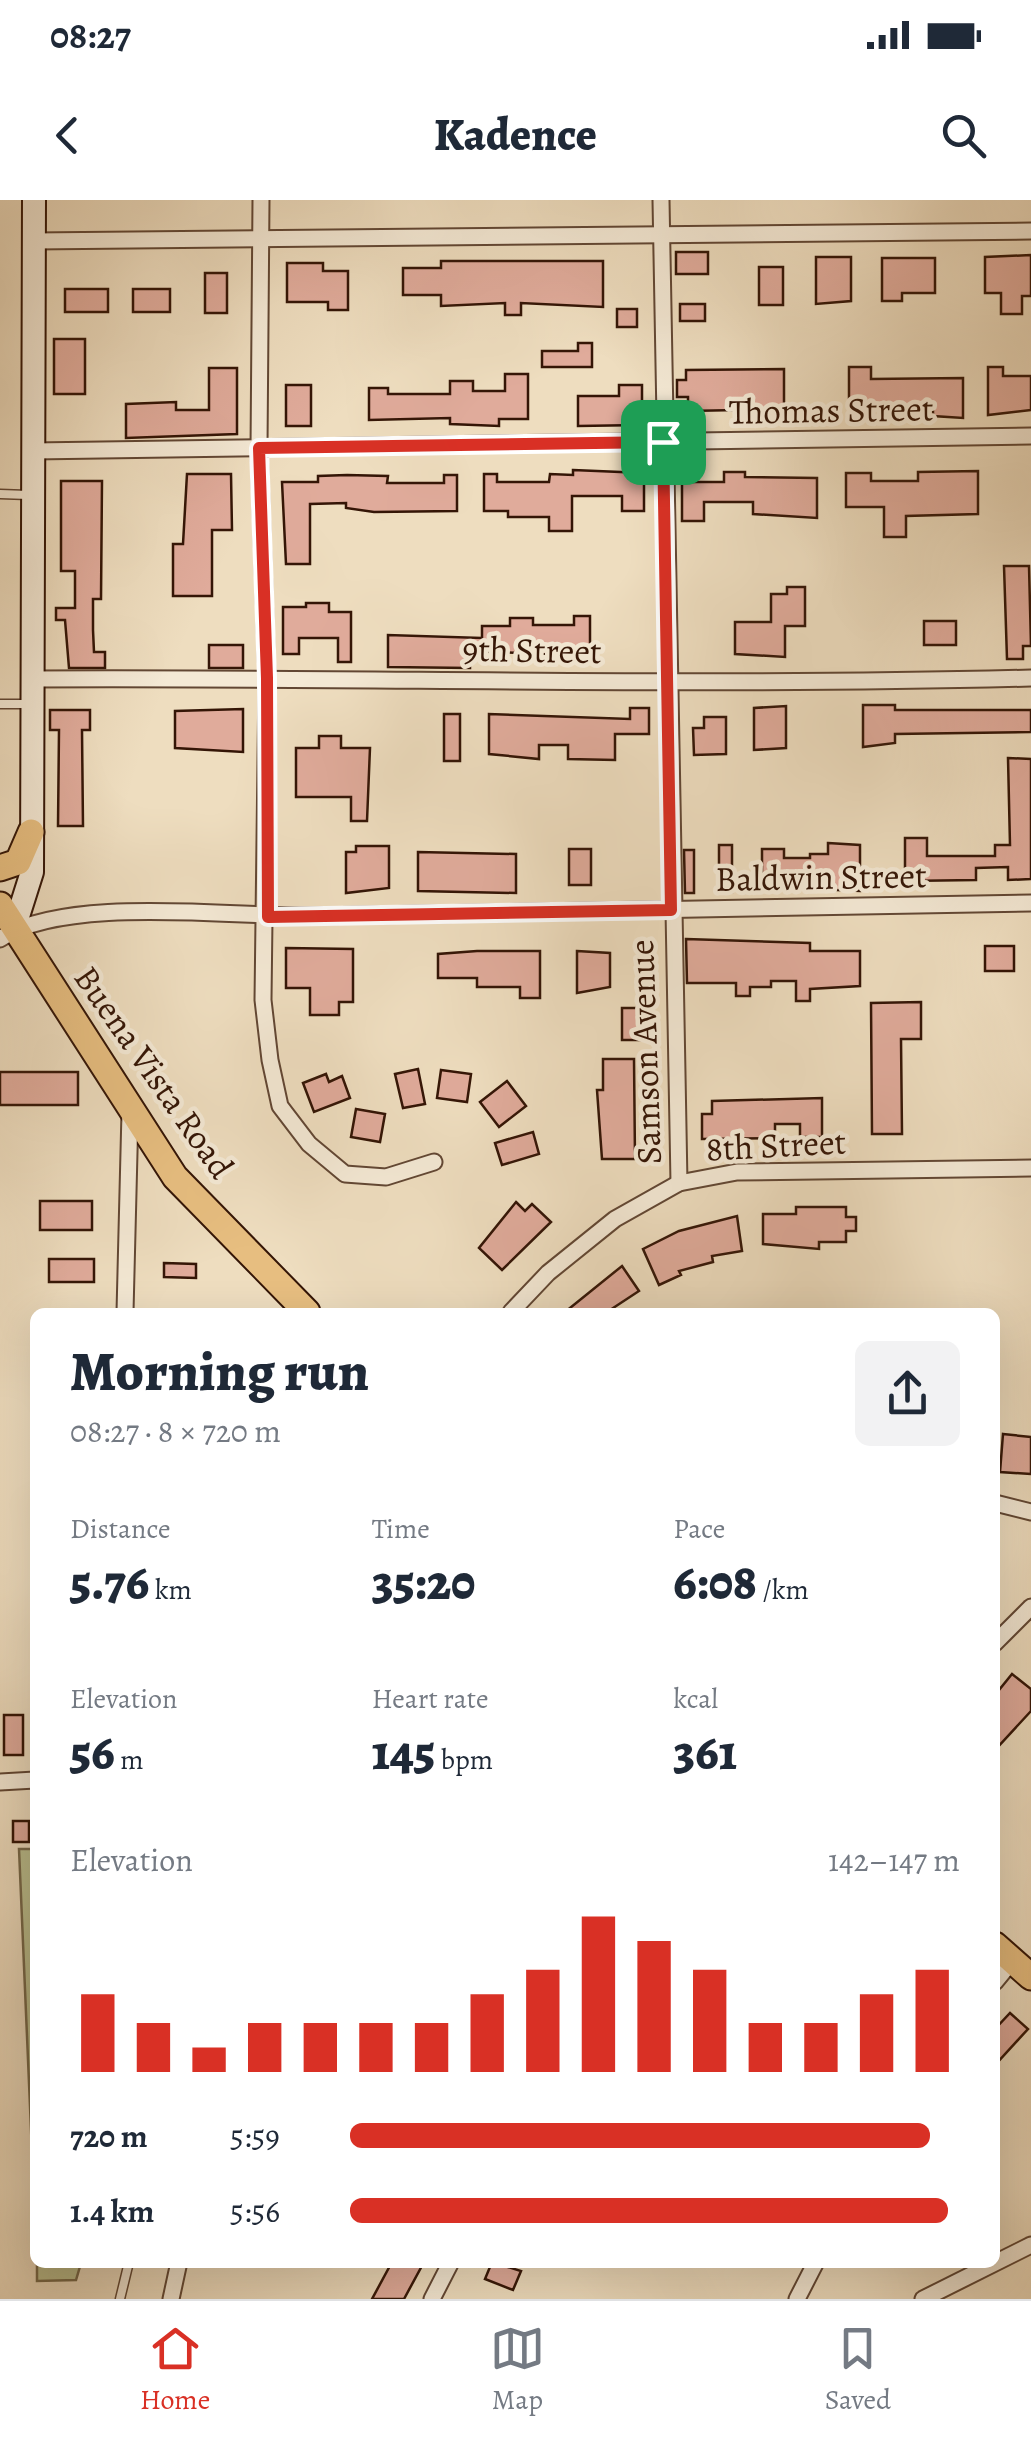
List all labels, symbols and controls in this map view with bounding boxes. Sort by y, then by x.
text: 08:27 [50,9,131,61]
text: Kadence [434,104,597,166]
icon: back [40,108,95,163]
icon: search [936,108,991,163]
street label: Thomas Street [728,384,934,436]
pin [621,400,706,485]
icon: arrive [636,415,691,470]
street label: 9th Street [462,625,602,675]
street label: Baldwin Street [715,851,927,903]
street label: Samson Avenue [617,939,673,1165]
street label: Buena Vista Road [63,956,245,1188]
street label: 8th Street [705,1117,847,1173]
text: Morning run [70,1334,369,1409]
button: share [855,1341,960,1446]
text: 08:27 · 8 × 720 m [70,1409,281,1453]
text: Distance [70,1510,170,1548]
text: Time [372,1510,430,1548]
text: Pace [673,1510,725,1548]
text: 5.76 [70,1548,149,1616]
text: 35:20 [372,1548,475,1616]
text: 6:08 [673,1548,757,1616]
text: km [149,1571,192,1609]
text: /km [757,1571,809,1609]
text: Elevation [70,1680,177,1718]
text: Heart rate [372,1680,489,1718]
text: kcal [673,1680,718,1718]
text: 56 [70,1718,115,1786]
text: 145 [372,1718,435,1786]
text: 361 [673,1718,737,1786]
text: m [115,1741,144,1779]
text: bpm [435,1741,493,1779]
text: Elevation [70,1838,193,1882]
text: 142–147 m [828,1838,960,1882]
text: 720 m [70,2114,148,2158]
text: 5:59 [230,2114,280,2158]
text: 1.4 km [70,2189,154,2233]
text: 5:56 [230,2189,280,2233]
tab: Home [140,2321,210,2419]
tab: Map [490,2321,545,2419]
tab: Saved [825,2321,891,2419]

